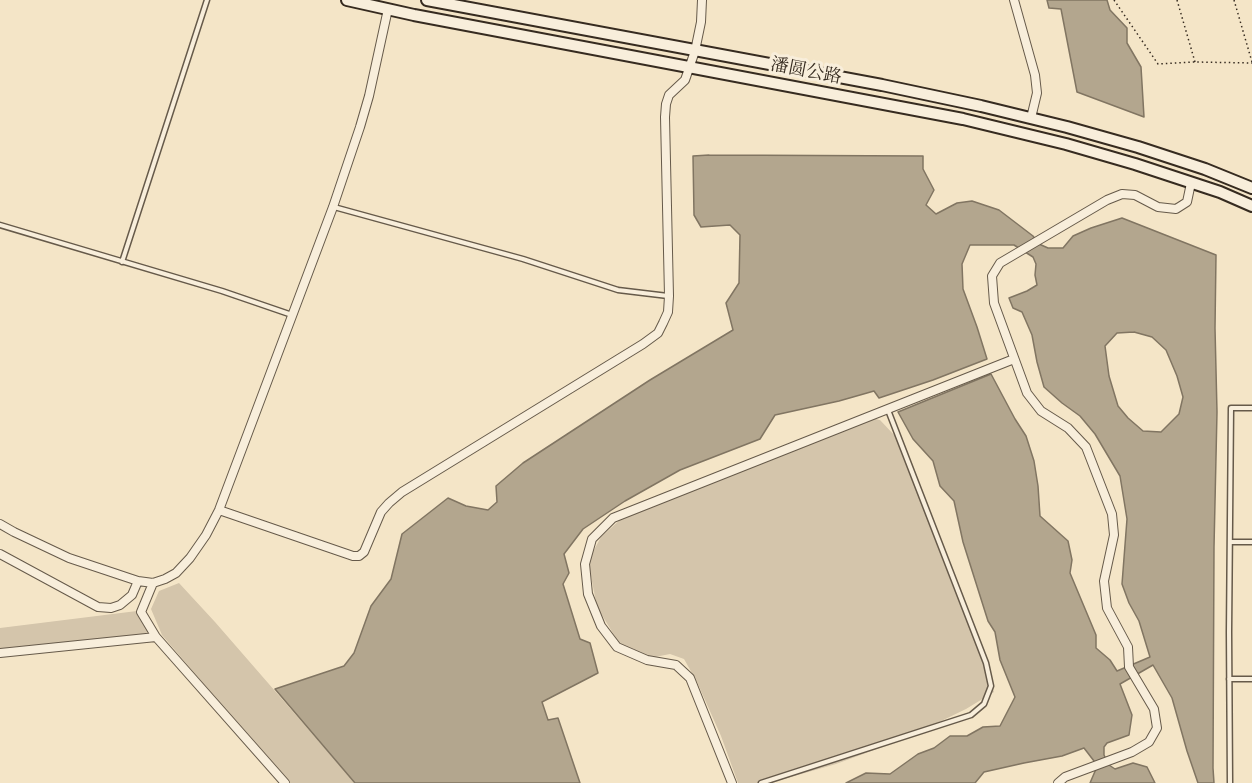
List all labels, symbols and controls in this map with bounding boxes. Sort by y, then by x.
street label: 潘圆公路 [769,55,843,89]

